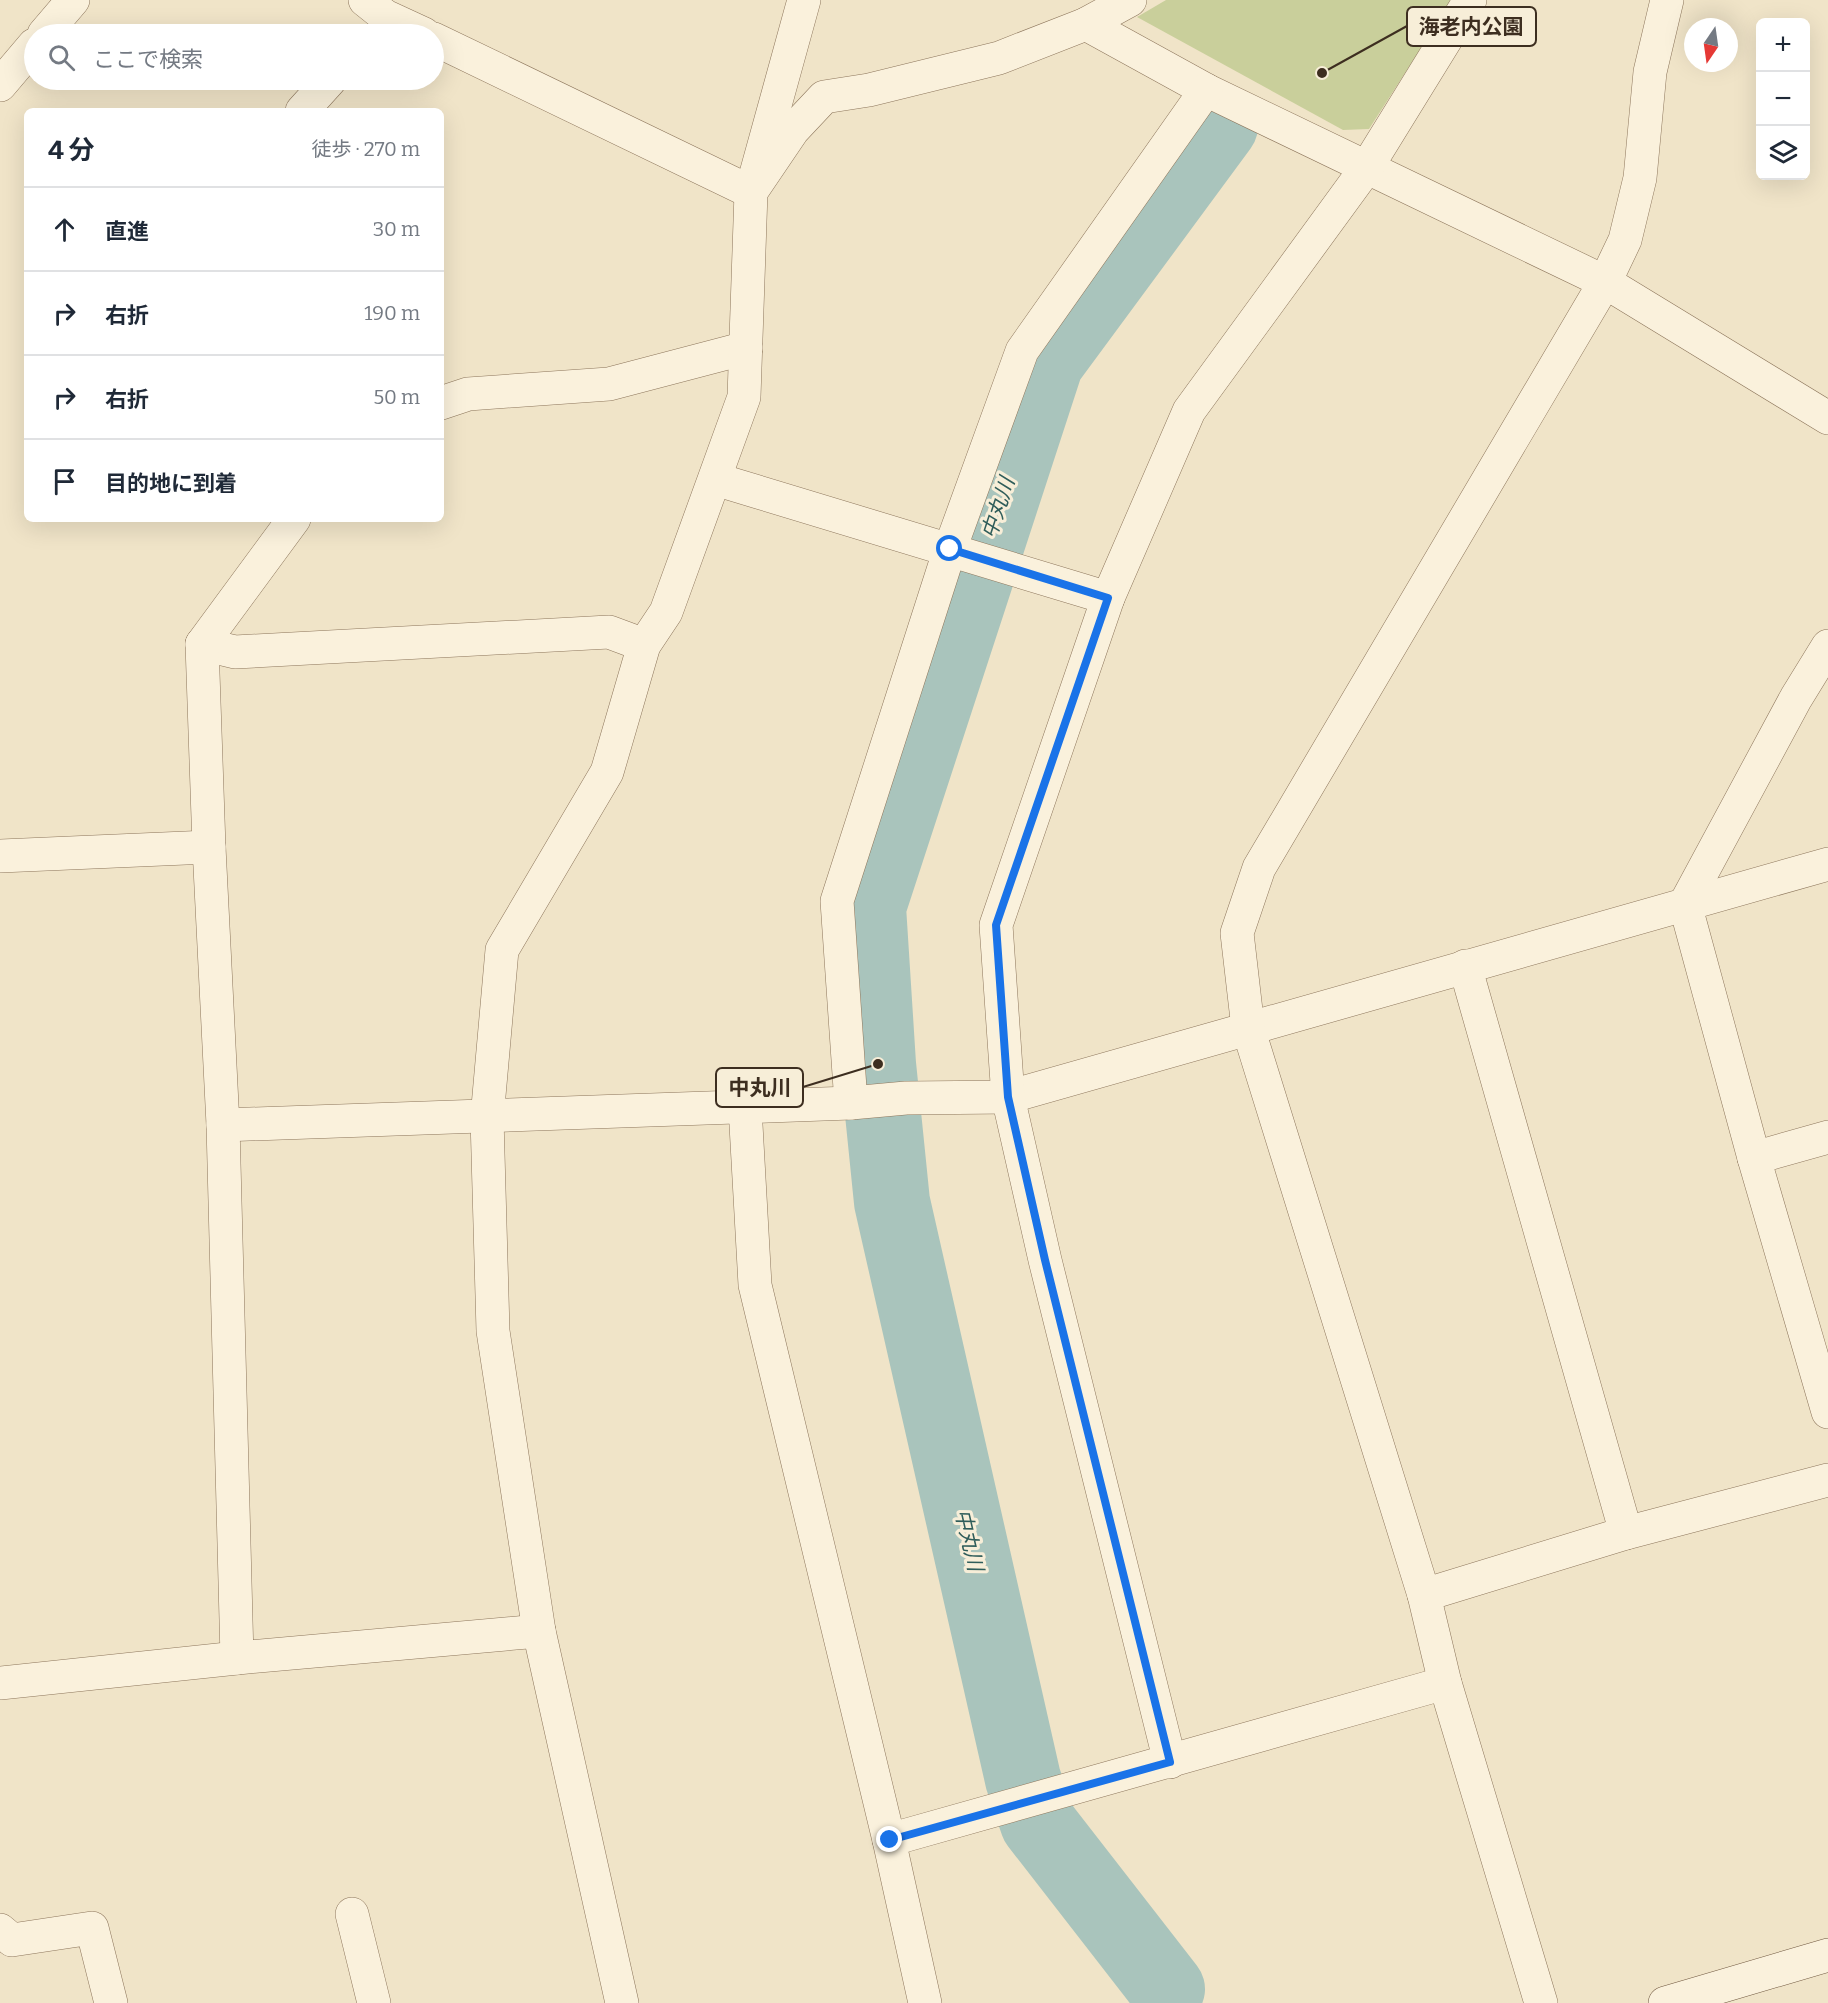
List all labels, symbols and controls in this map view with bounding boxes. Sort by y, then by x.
callout: 海老内公園 [1407,7,1536,46]
text: 海老内公園 [1419,14,1524,40]
north arrow [1684,18,1738,72]
map controls [1756,18,1810,180]
button: + [1756,18,1810,72]
search box [24,24,444,90]
icon: search [45,41,78,74]
text: ここで検索 [93,46,203,73]
button: − [1756,72,1810,126]
button: layers [1756,126,1810,180]
text: 4 分 [48,135,95,166]
text: 徒歩 · 270 m [312,137,420,161]
icon: ahead [48,213,81,246]
text: 30 m [373,217,420,241]
text: 直進 [105,218,149,245]
icon: right [48,297,81,330]
text: 190 m [364,301,420,325]
text: 右折 [105,302,149,329]
icon: right [48,381,81,414]
text: 50 m [373,385,420,409]
text: 右折 [105,386,149,413]
icon: arrive [48,465,81,498]
text: 目的地に到着 [105,470,237,497]
water label: 中丸川 [976,472,1021,542]
route start [936,535,962,561]
callout: 中丸川 [716,1068,803,1107]
text: 中丸川 [729,1075,792,1101]
water label: 中丸川 [949,1506,989,1576]
route end [876,1826,902,1852]

